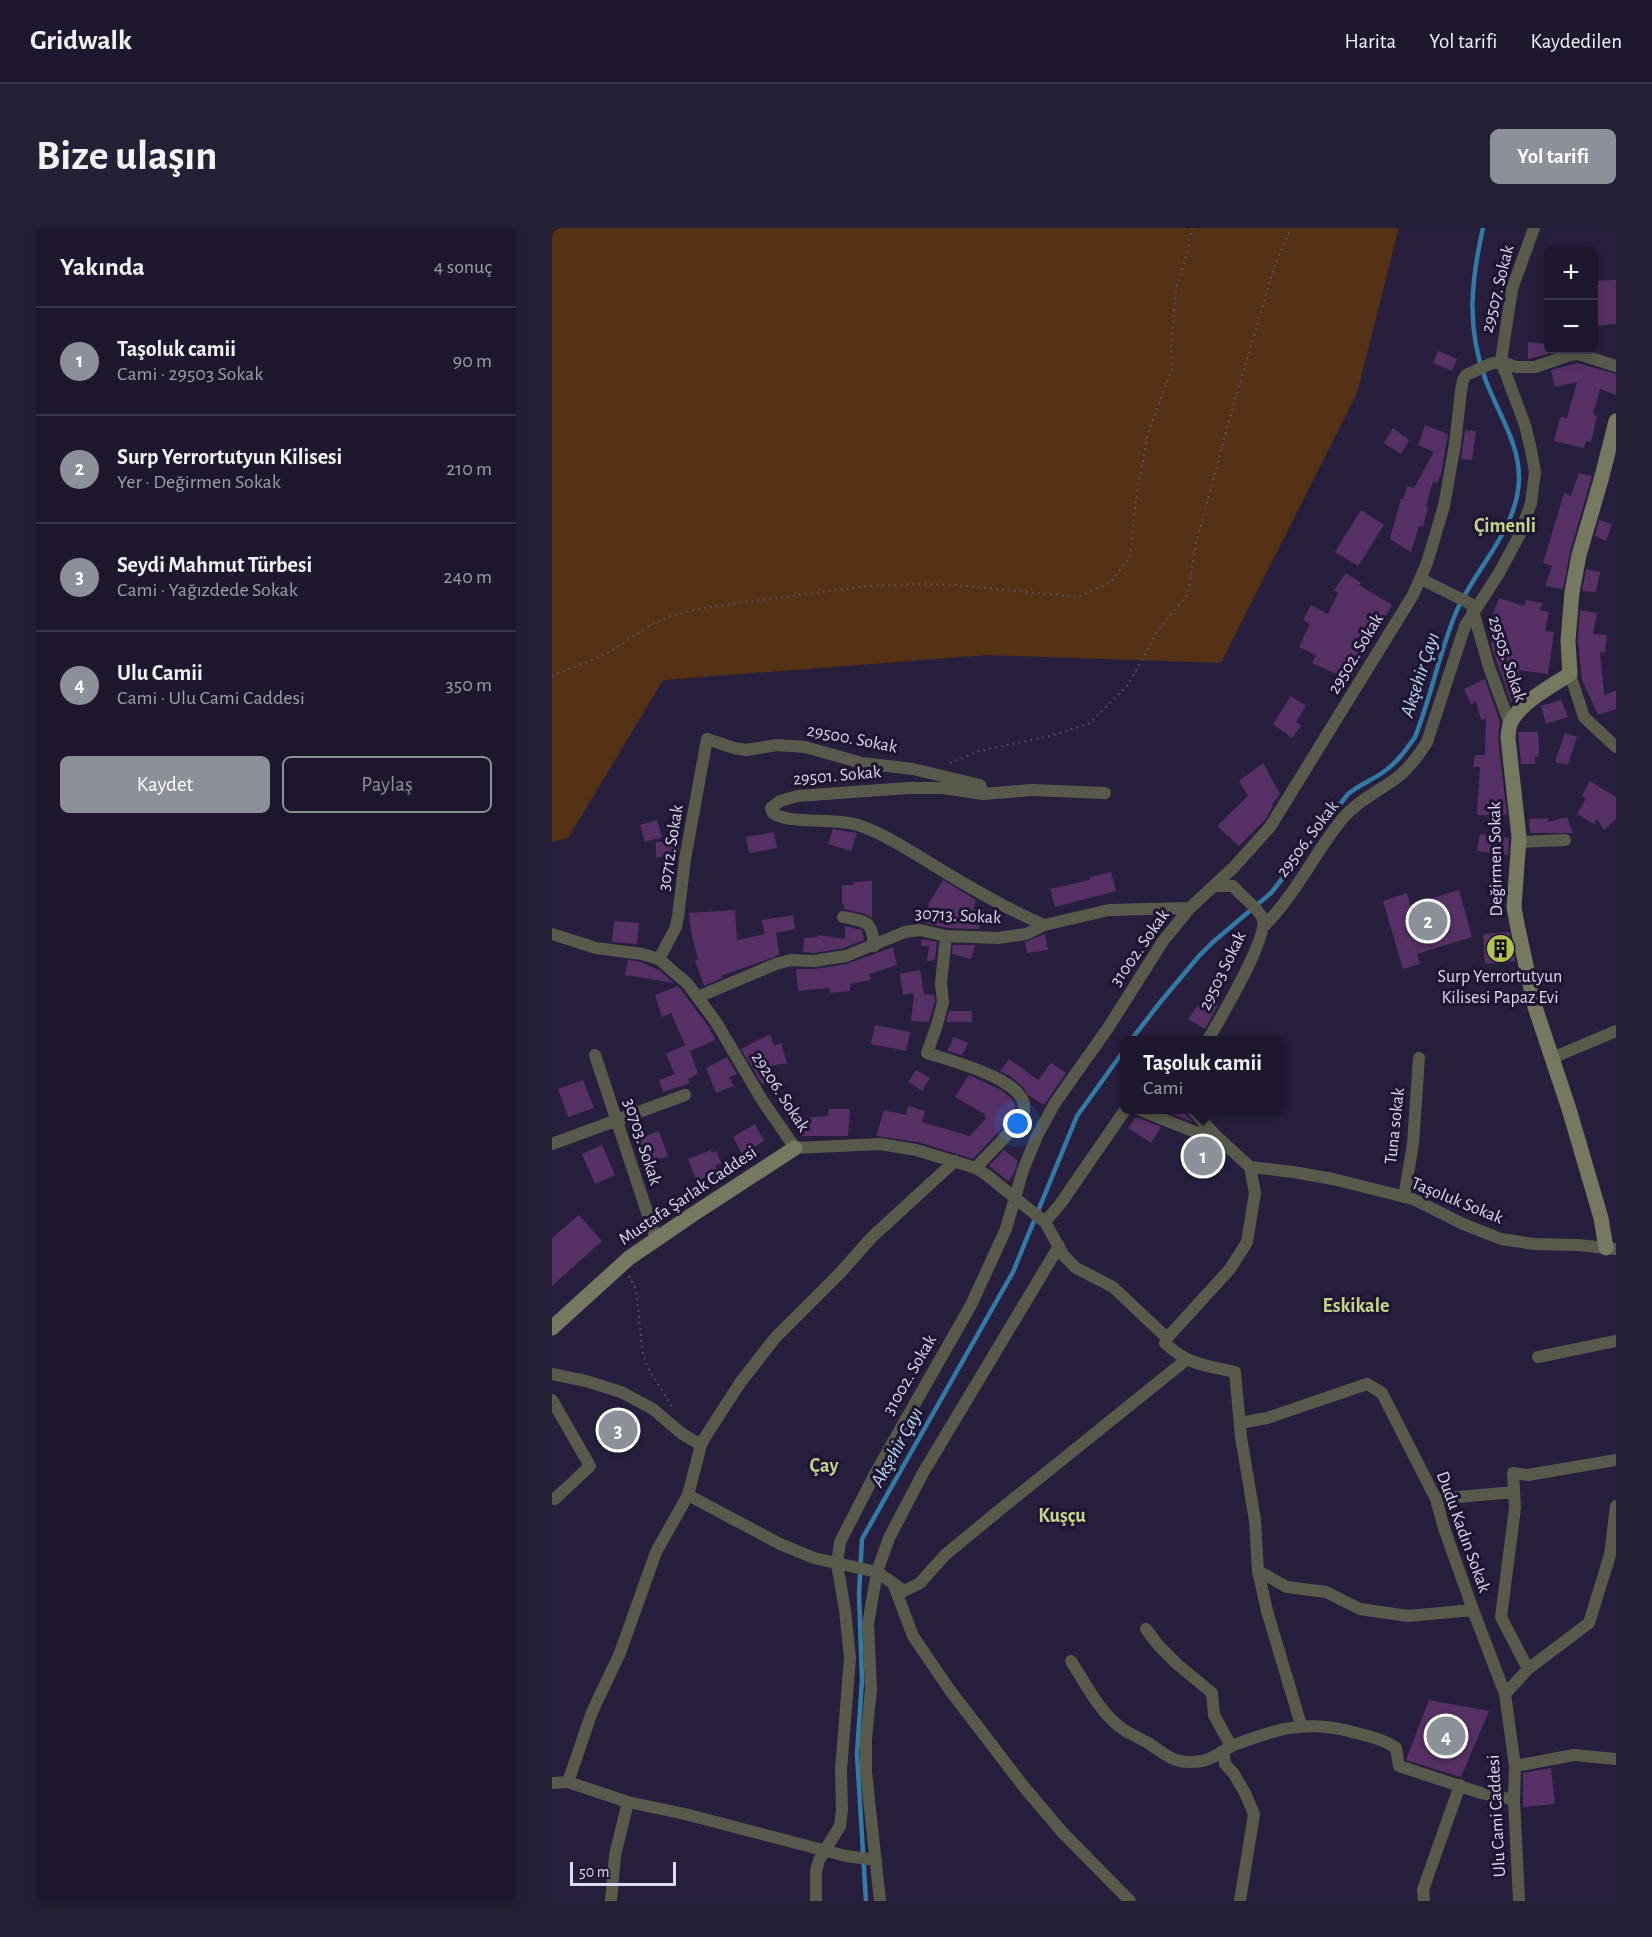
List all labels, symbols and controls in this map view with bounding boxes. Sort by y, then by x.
text: Gridwalk [30,27,132,55]
text: Harita [1344,31,1396,52]
text: Yol tarifi [1429,31,1497,52]
text: Kaydedilen [1530,31,1622,52]
button: Yol tarifi [1490,129,1616,184]
text: Bize ulaşın [36,135,217,177]
street label: 29507. Sokak [1478,243,1518,335]
map controls [1544,246,1598,354]
button: + [1544,246,1598,300]
text: Yakında [60,254,145,280]
text: 4 sonuç [434,257,492,277]
button: − [1544,300,1598,354]
text: Taşoluk camii [117,338,236,360]
text: 1 [76,351,83,371]
text: 90 m [453,351,492,371]
text: Cami · 29503 Sokak [117,364,263,384]
text: Surp Yerrortutyun Kilisesi [117,446,342,468]
text: 2 [75,459,84,479]
text: 210 m [446,459,492,479]
text: Yer · Değirmen Sokak [117,472,281,492]
district label: Çimenli [1474,516,1536,536]
text: Seydi Mahmut Türbesi [117,554,312,576]
text: 3 [75,567,84,587]
text: 240 m [443,567,492,587]
text: Cami · Yağızdede Sokak [117,580,298,600]
street label: 29502. Sokak [1325,610,1387,697]
street label: 29505. Sokak [1485,614,1530,705]
water label: Akşehir Çayı [1397,630,1443,721]
text: Ulu Camii [117,662,203,684]
text: 4 [74,675,85,695]
text: 350 m [446,675,492,695]
text: Cami · Ulu Cami Caddesi [117,688,305,708]
street label: 29500. Sokak [805,721,899,757]
button: Kaydet [60,756,270,813]
button: Paylaş [282,756,492,813]
street label: 29501. Sokak [792,763,883,789]
street label: 29506. Sokak [1274,797,1343,881]
street label: Değirmen Sokak [1486,801,1506,917]
street label: 30712. Sokak [655,803,687,892]
pin: 2 [1408,898,1448,944]
street label: 30713. Sokak [914,905,1002,927]
street label: 31002. Sokak [1107,906,1173,990]
street label: 29503 Sokak [1196,928,1250,1013]
building icon: Surp Yerrortutyun Kilisesi Papaz Evi [1484,932,1516,964]
place label: Surp Yerrortutyun Kilisesi Papaz Evi [1438,968,1562,1007]
popup [1120,1036,1285,1114]
street label: 29206. Sokak [748,1049,813,1136]
text: Taşoluk camii [1143,1052,1262,1074]
text: Cami [1143,1078,1183,1098]
street label: Tuna sokak [1382,1086,1408,1165]
street label: 30703. Sokak [620,1097,665,1188]
your location [1003,1109,1032,1138]
pin: 1 [1184,1134,1222,1178]
street label: Mustafa Şarlak Caddesi [616,1143,760,1249]
street label: Taşoluk Sokak [1408,1174,1506,1228]
district label: Eskikale [1323,1296,1389,1316]
street label: 31002. Sokak [880,1331,940,1418]
water label: Akşehir Çayı [867,1404,927,1491]
pin: 3 [598,1408,638,1452]
district label: Çay [810,1456,838,1476]
street label: Dudu Kadın Sokak [1433,1469,1494,1596]
district label: Kuşçu [1038,1506,1086,1526]
pin: 4 [1426,1714,1466,1758]
street label: Ulu Cami Caddesi [1485,1754,1509,1878]
scale bar [570,1859,676,1886]
text: 50 m [579,1864,610,1880]

